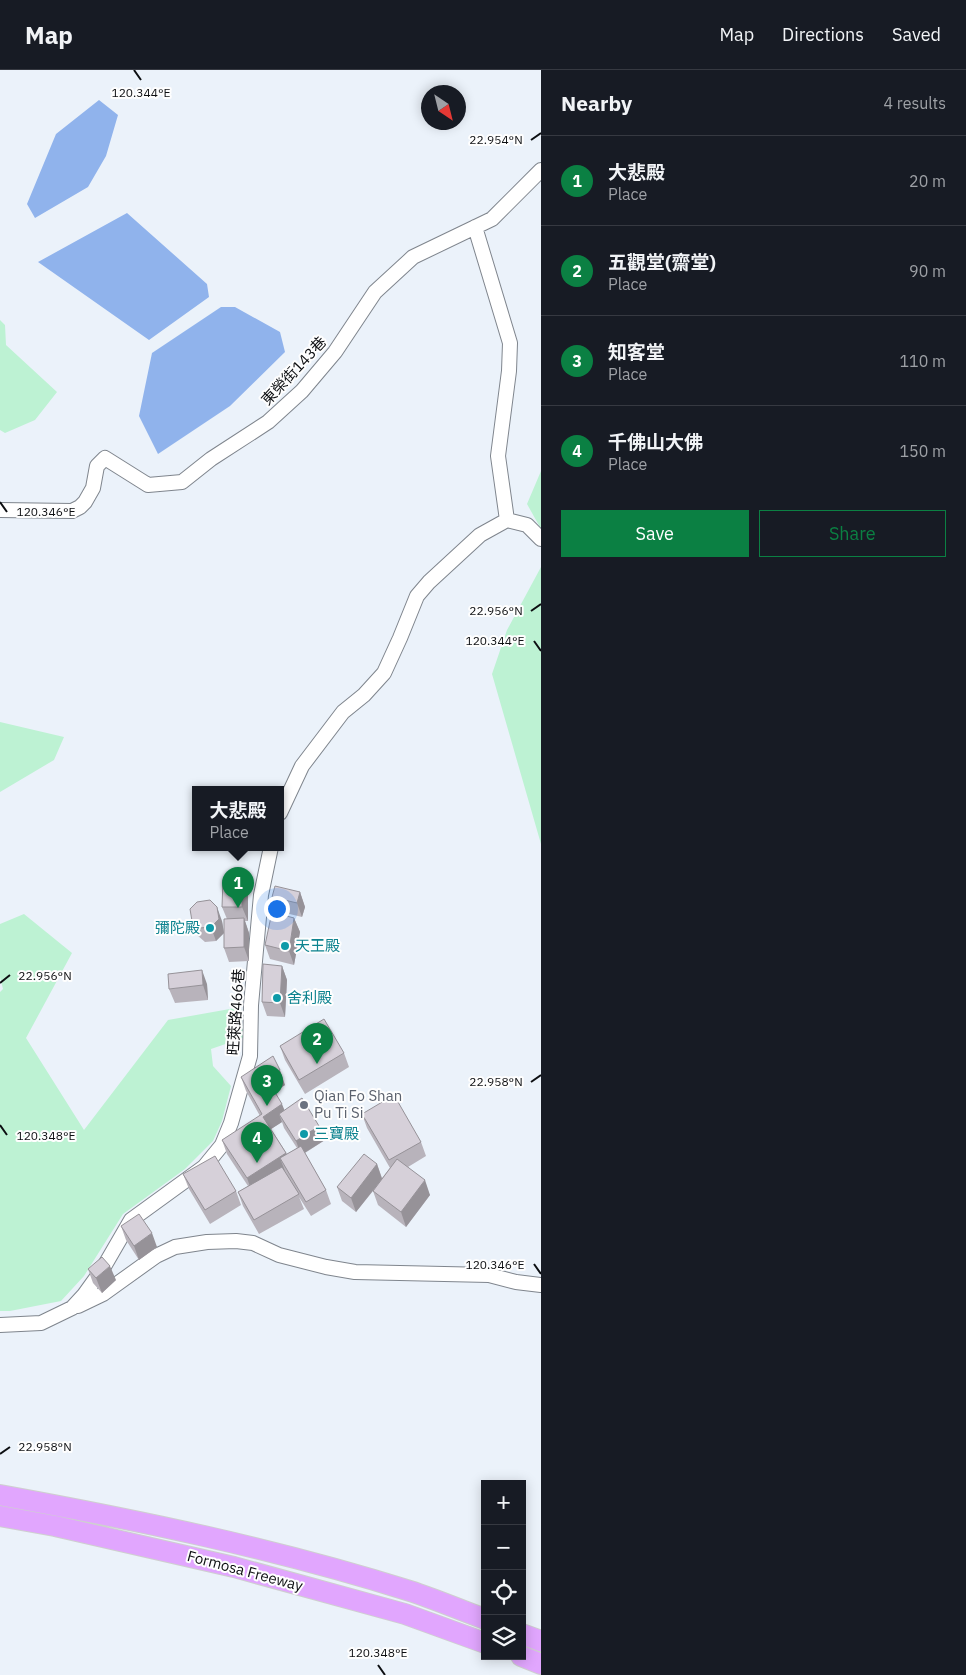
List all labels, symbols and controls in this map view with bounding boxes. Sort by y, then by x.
text: Map [25,19,73,51]
text: Map [719,23,754,46]
text: Directions [782,23,864,46]
text: Saved [892,23,941,46]
text: 120.344°E [111,85,171,100]
north arrow [421,85,466,130]
text: Nearby [561,89,632,117]
text: 4 results [883,93,946,113]
text: 22.954°N [469,132,523,147]
text: 大悲殿 [608,160,665,184]
text: 1 [572,171,582,191]
text: 20 m [909,171,946,191]
text: Place [608,184,647,204]
text: 五觀堂(齋堂) [608,250,716,274]
text: 2 [572,261,582,281]
text: 90 m [909,261,946,281]
text: Place [608,274,647,294]
street label: 東榮街143巷 [257,332,330,409]
text: 知客堂 [608,340,665,364]
text: 3 [572,351,582,371]
text: 110 m [899,351,946,371]
text: Place [608,364,647,384]
text: 千佛山大佛 [608,430,703,454]
text: 4 [572,441,582,461]
text: 150 m [899,441,946,461]
text: Place [608,454,647,474]
text: 120.346°E [16,504,76,519]
button: Save [561,510,749,557]
button: Share [759,510,946,557]
text: 22.956°N [469,603,523,618]
text: 120.344°E [465,633,525,648]
popup [192,786,284,851]
text: 大悲殿 [209,798,267,822]
text: Place [209,822,249,842]
pin: 1 [222,867,254,908]
your location [264,896,290,922]
place label: 彌陀殿 [155,918,200,937]
marker: 彌陀殿 [204,922,216,934]
place label: 天王殿 [295,936,340,955]
marker: 天王殿 [279,940,291,952]
text: 22.956°N [18,968,72,983]
street label: 旺萊路466巷 [223,968,248,1056]
place label: 舍利殿 [287,988,332,1007]
marker: 舍利殿 [271,992,283,1004]
pin: 2 [301,1023,333,1064]
pin: 3 [251,1065,283,1106]
text: 22.958°N [469,1074,523,1089]
place label: Qian Fo Shan Pu Ti Si [314,1086,402,1122]
marker: Qian Fo Shan Pu Ti Si [298,1099,310,1111]
pin: 4 [241,1122,273,1163]
place label: 三寶殿 [314,1124,359,1143]
text: 120.348°E [16,1128,76,1143]
marker: 三寶殿 [298,1128,310,1140]
text: 120.346°E [465,1257,525,1272]
text: 22.958°N [18,1439,72,1454]
map controls [481,1480,526,1660]
button: + [481,1480,526,1525]
button: − [481,1525,526,1570]
street label: Formosa Freeway [185,1546,306,1595]
button: locate [481,1570,526,1615]
button: layers [481,1615,526,1660]
text: 120.348°E [348,1645,408,1660]

